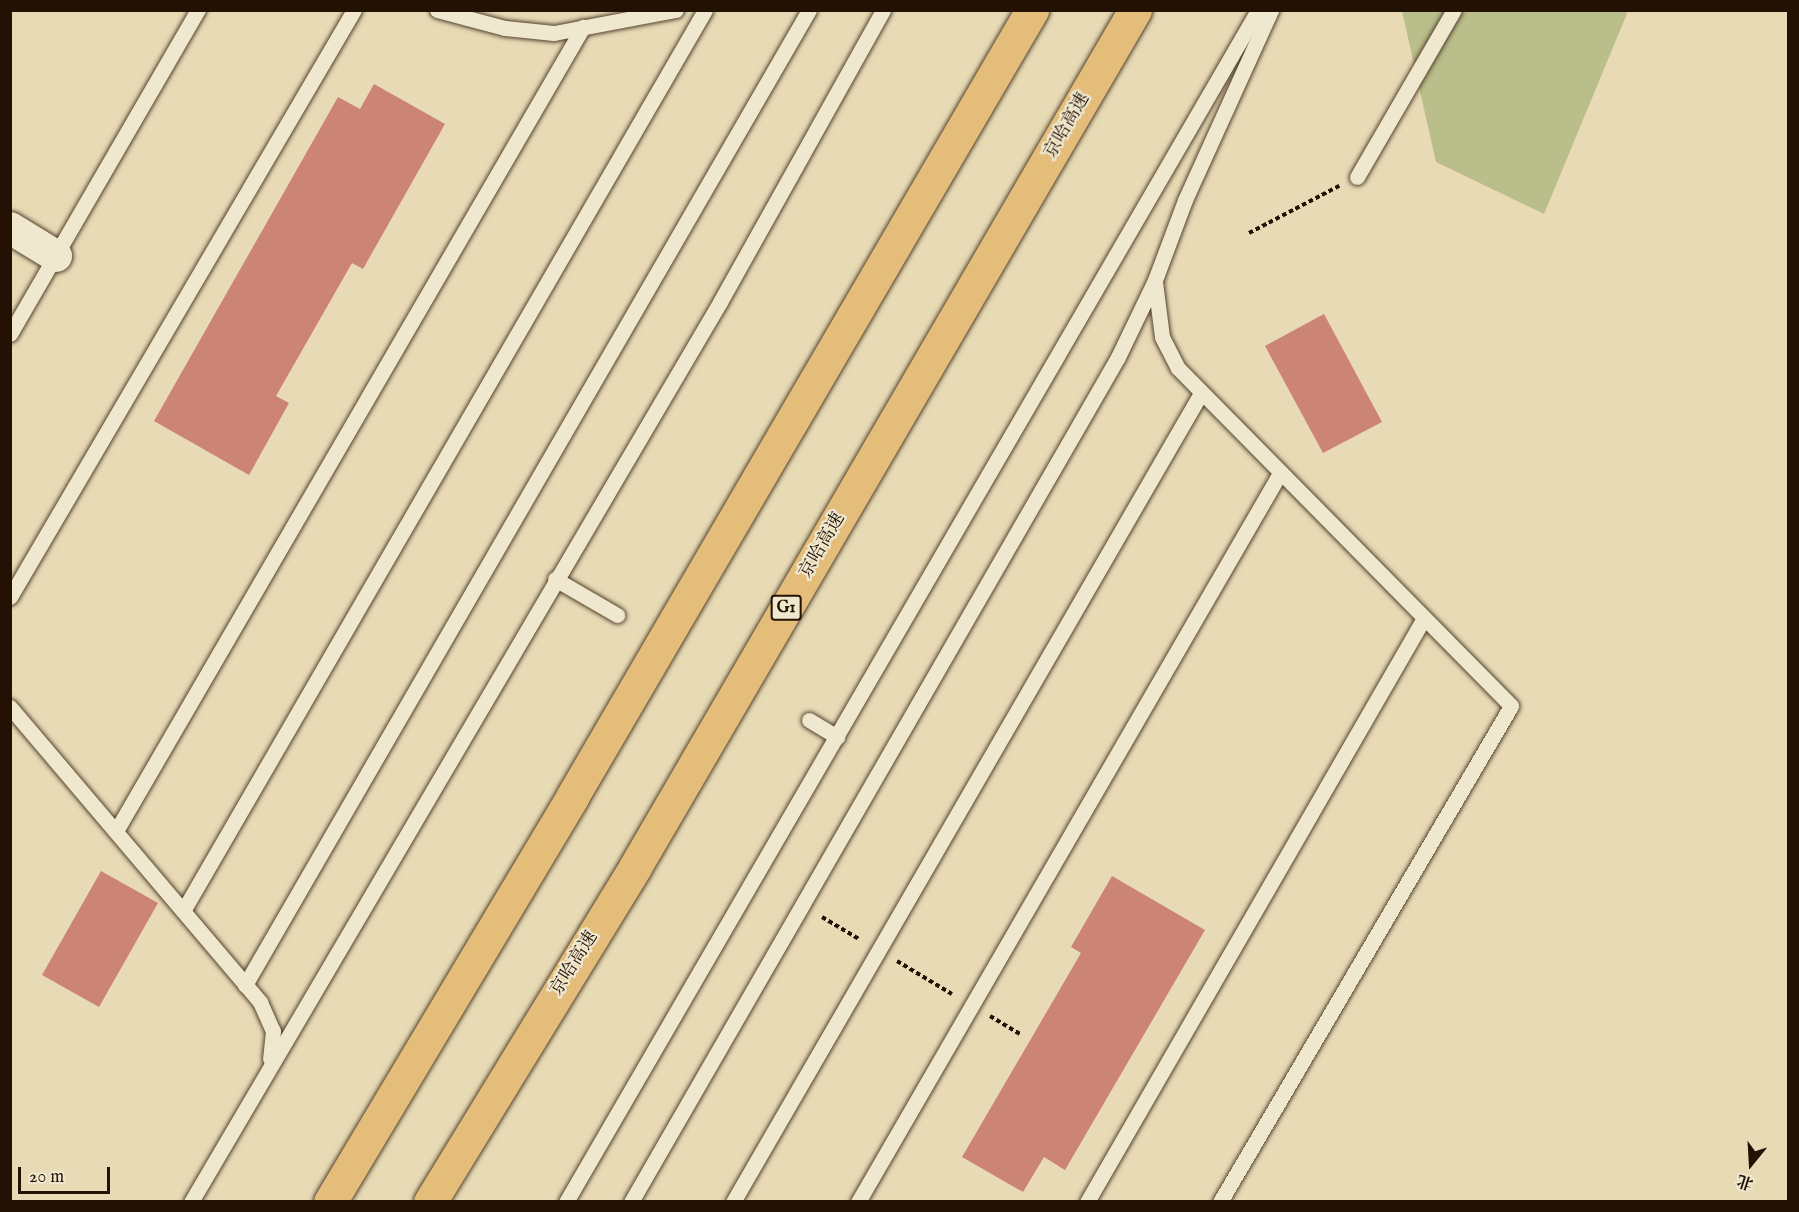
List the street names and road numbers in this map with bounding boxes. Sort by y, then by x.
street label: 京哈高速 [1041,89,1095,163]
street label: 京哈高速 [796,509,850,583]
road number: G1 [770,595,802,621]
street label: 京哈高速 [547,928,603,1000]

